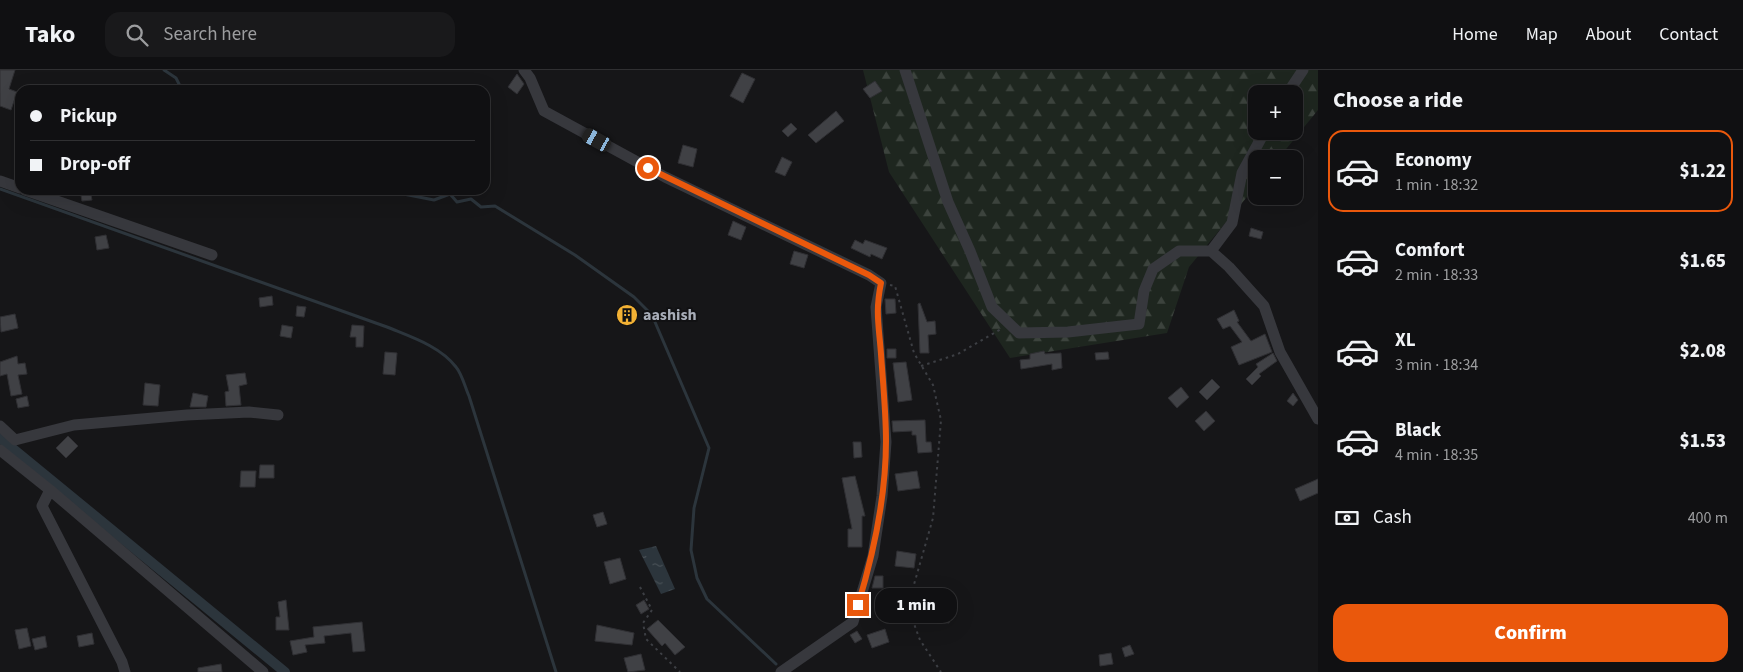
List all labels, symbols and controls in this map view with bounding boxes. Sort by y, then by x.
search box [105,12,455,57]
text: Tako [25,17,75,52]
icon: search [123,21,151,49]
text: Search here [163,21,257,48]
text: Home [1452,22,1498,47]
text: Map [1526,22,1558,47]
text: About [1586,22,1631,47]
text: Contact [1659,22,1718,47]
text: Choose a ride [1333,84,1463,116]
map controls [1248,85,1303,205]
button: + [1248,85,1303,140]
text: Pickup [60,103,117,130]
car [580,126,613,154]
text: Economy [1395,147,1472,174]
icon: car [1335,149,1380,194]
button: − [1248,150,1303,205]
text: Drop-off [60,151,130,178]
route start [637,157,659,179]
text: $1.22 [1680,158,1726,185]
text: 1 min · 18:32 [1395,174,1478,196]
text: Comfort [1395,237,1465,264]
icon: car [1335,239,1380,284]
text: $1.65 [1680,248,1726,275]
text: 2 min · 18:33 [1395,264,1478,286]
building icon: aashish [615,303,639,327]
place label: aashish [643,304,697,326]
text: XL [1395,327,1416,354]
icon: car [1335,329,1380,374]
text: $2.08 [1680,338,1726,365]
text: 3 min · 18:34 [1395,354,1478,376]
text: Black [1395,417,1441,444]
icon: car [1335,419,1380,464]
text: $1.53 [1680,428,1726,455]
text: 4 min · 18:35 [1395,444,1478,466]
icon: cash [1333,504,1361,532]
text: Cash [1373,504,1412,531]
text: 400 m [1688,507,1728,529]
callout: 1 min [876,588,958,622]
route end [847,594,869,616]
text: 1 min [896,594,936,616]
button: Confirm [1333,604,1728,662]

